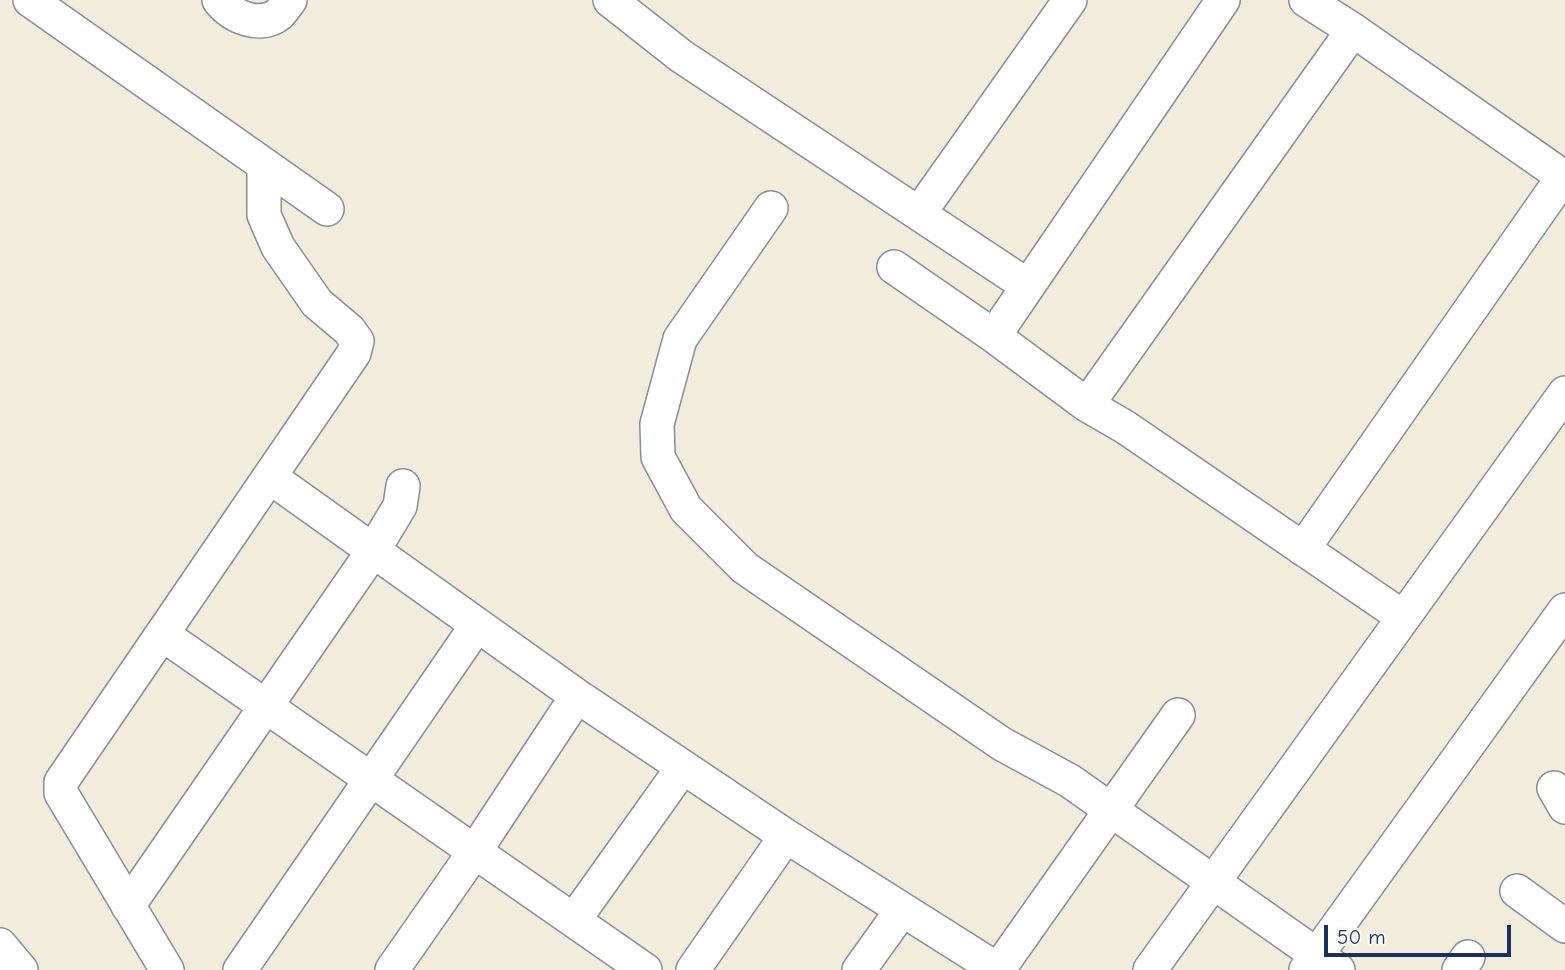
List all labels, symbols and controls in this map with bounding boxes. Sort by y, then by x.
scale bar [1327,911,1514,955]
text: 50 m [1337,925,1386,949]

